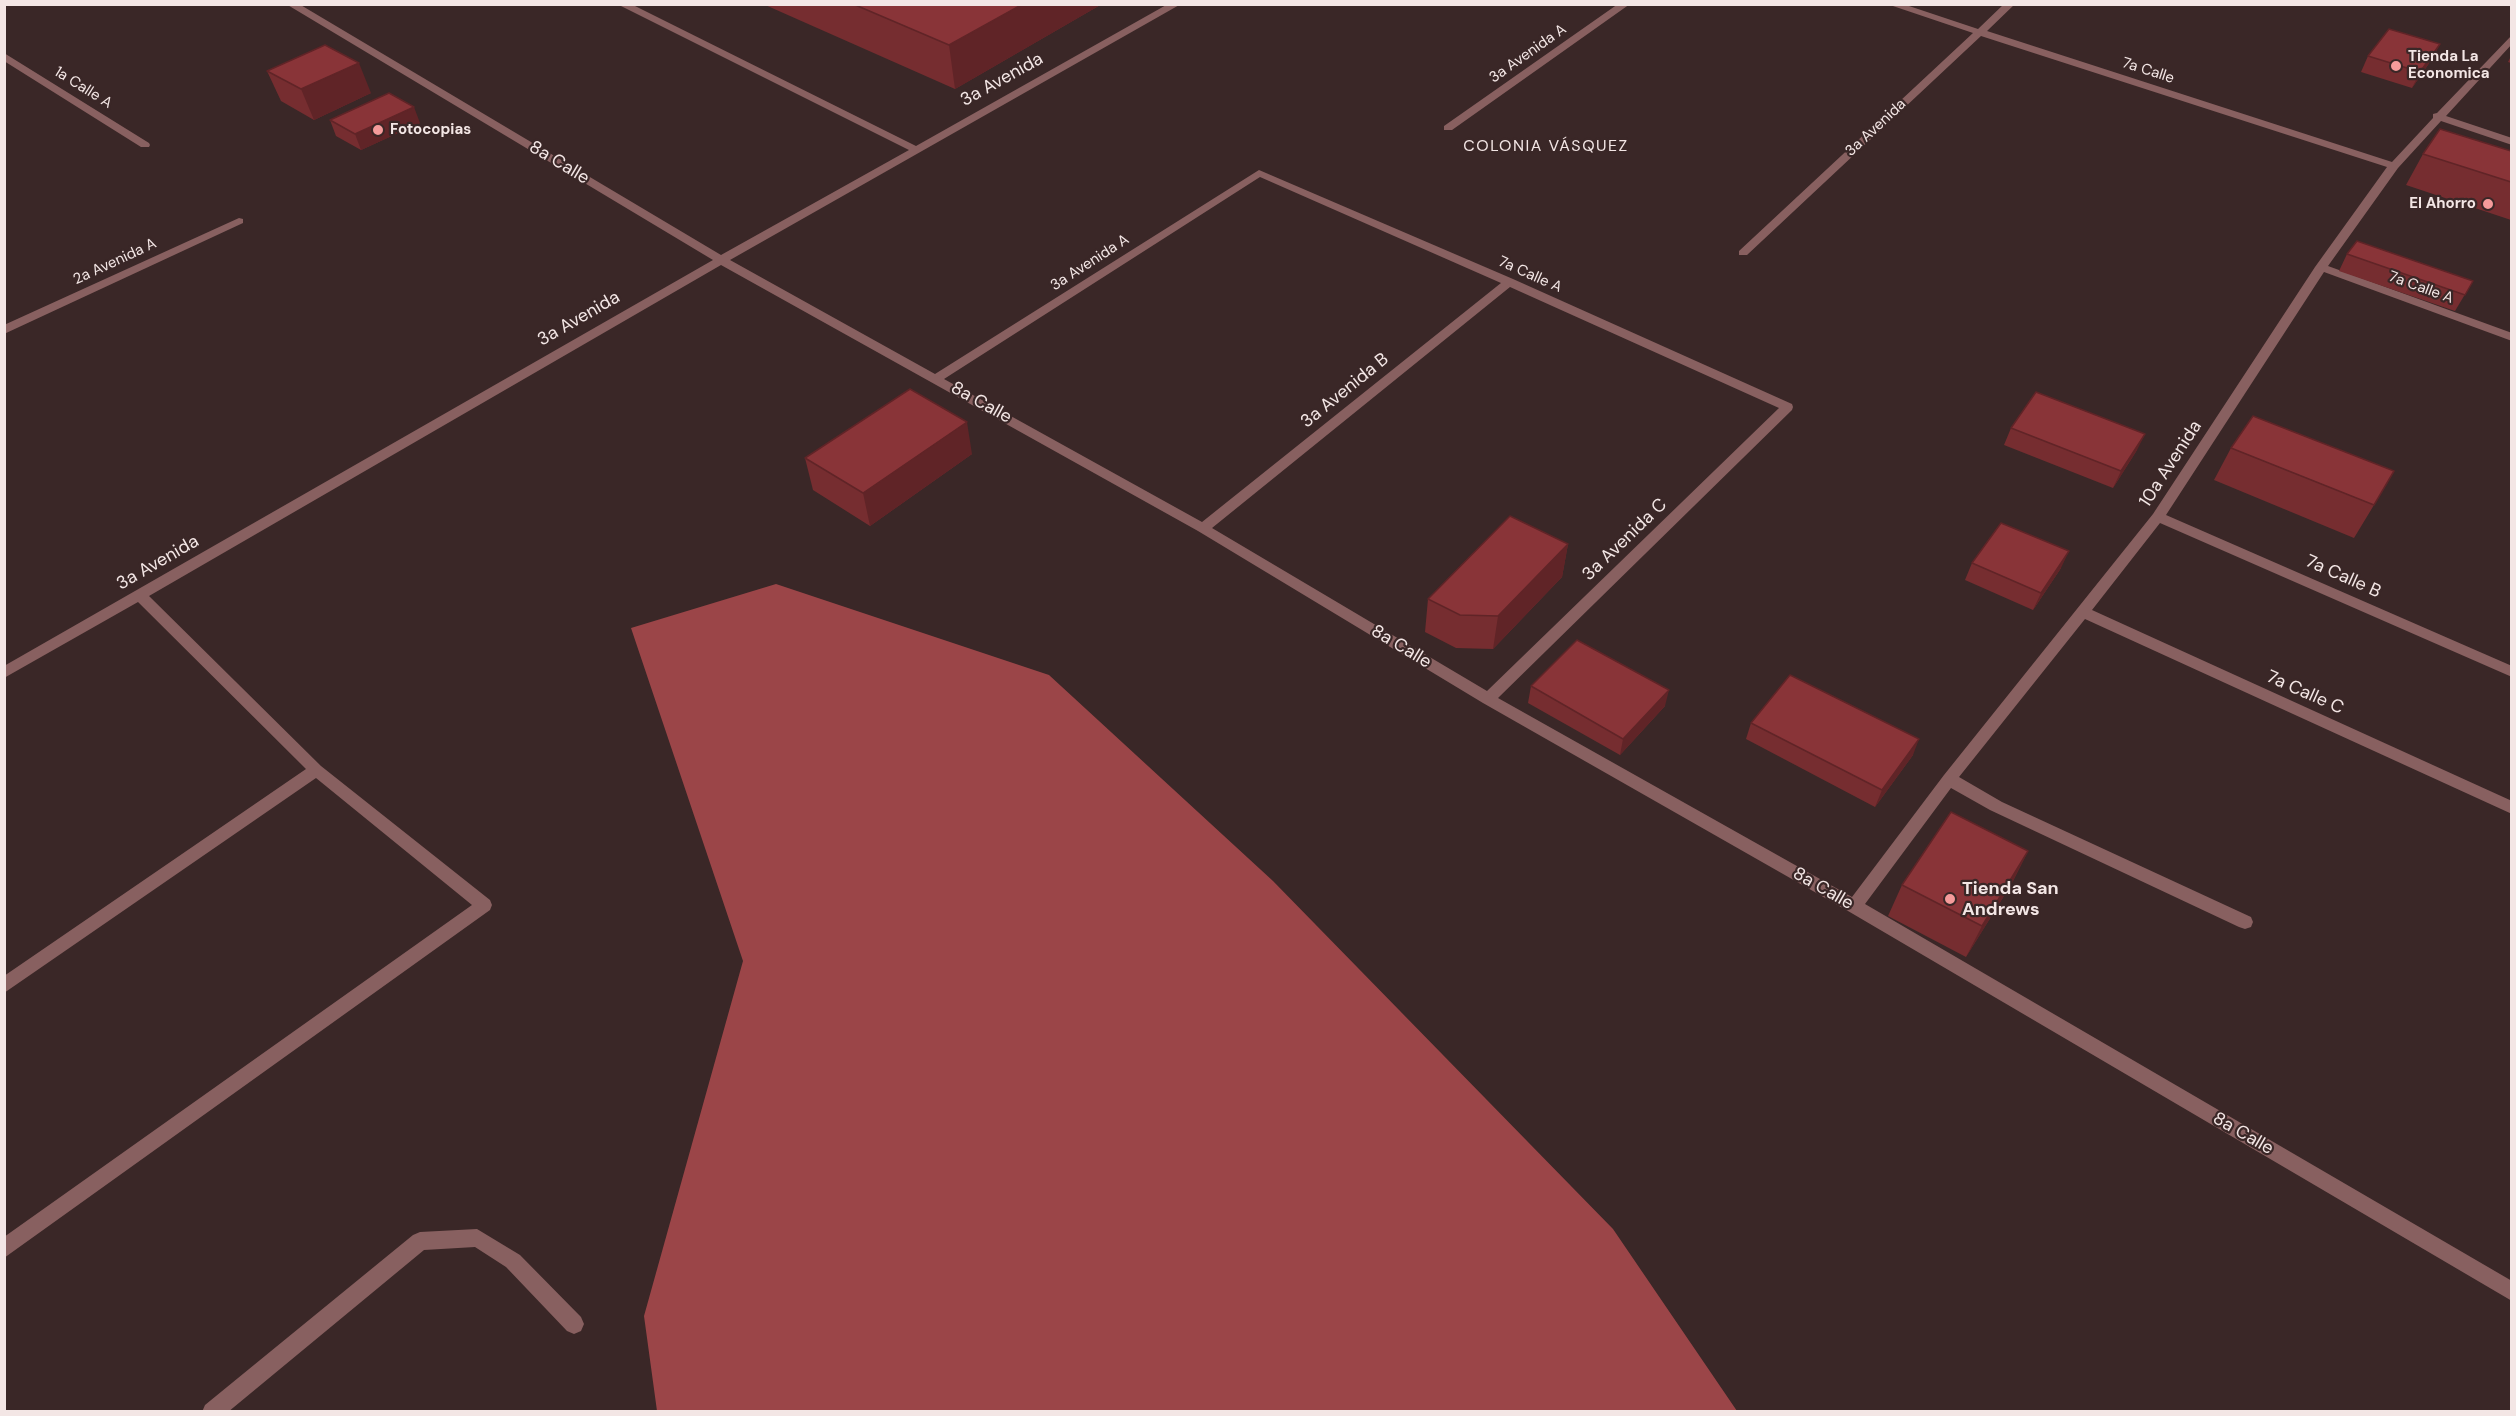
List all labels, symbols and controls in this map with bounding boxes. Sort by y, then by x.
street label: 3a Avenida A [1486,21,1570,87]
street label: 3a Avenida [957,48,1047,112]
place label: Tienda La Economica [2408,48,2490,83]
street label: 7a Calle [2120,54,2176,88]
marker: Tienda La Economica [2389,59,2403,73]
street label: 1a Calle A [51,63,115,113]
street label: 3a Avenida [1842,95,1910,161]
place label: Fotocopias [390,121,471,139]
marker: Fotocopias [371,123,385,137]
street label: 8a Calle [525,137,593,189]
district label: COLONIA VÁSQUEZ [1463,137,1629,157]
place label: El Ahorro [2409,195,2476,213]
marker: El Ahorro [2481,197,2495,211]
street label: 3a Avenida A [1047,231,1133,295]
street label: 2a Avenida A [71,235,159,289]
street label: 7a Calle A [1495,253,1565,297]
street label: 7a Calle A [2386,268,2456,308]
street label: 3a Avenida [534,287,624,351]
street label: 3a Avenida B [1297,349,1393,433]
street label: 8a Calle [947,377,1015,429]
street label: 10a Avenida [2135,417,2207,511]
street label: 3a Avenida C [1578,494,1672,586]
street label: 3a Avenida [113,531,203,595]
street label: 7a Calle B [2302,551,2384,603]
street label: 8a Calle [1367,621,1435,673]
street label: 7a Calle C [2263,666,2347,720]
street label: 8a Calle [1789,863,1857,915]
place label: Tienda San Andrews [1962,878,2059,920]
marker: Tienda San Andrews [1943,892,1957,906]
street label: 8a Calle [2209,1108,2277,1160]

